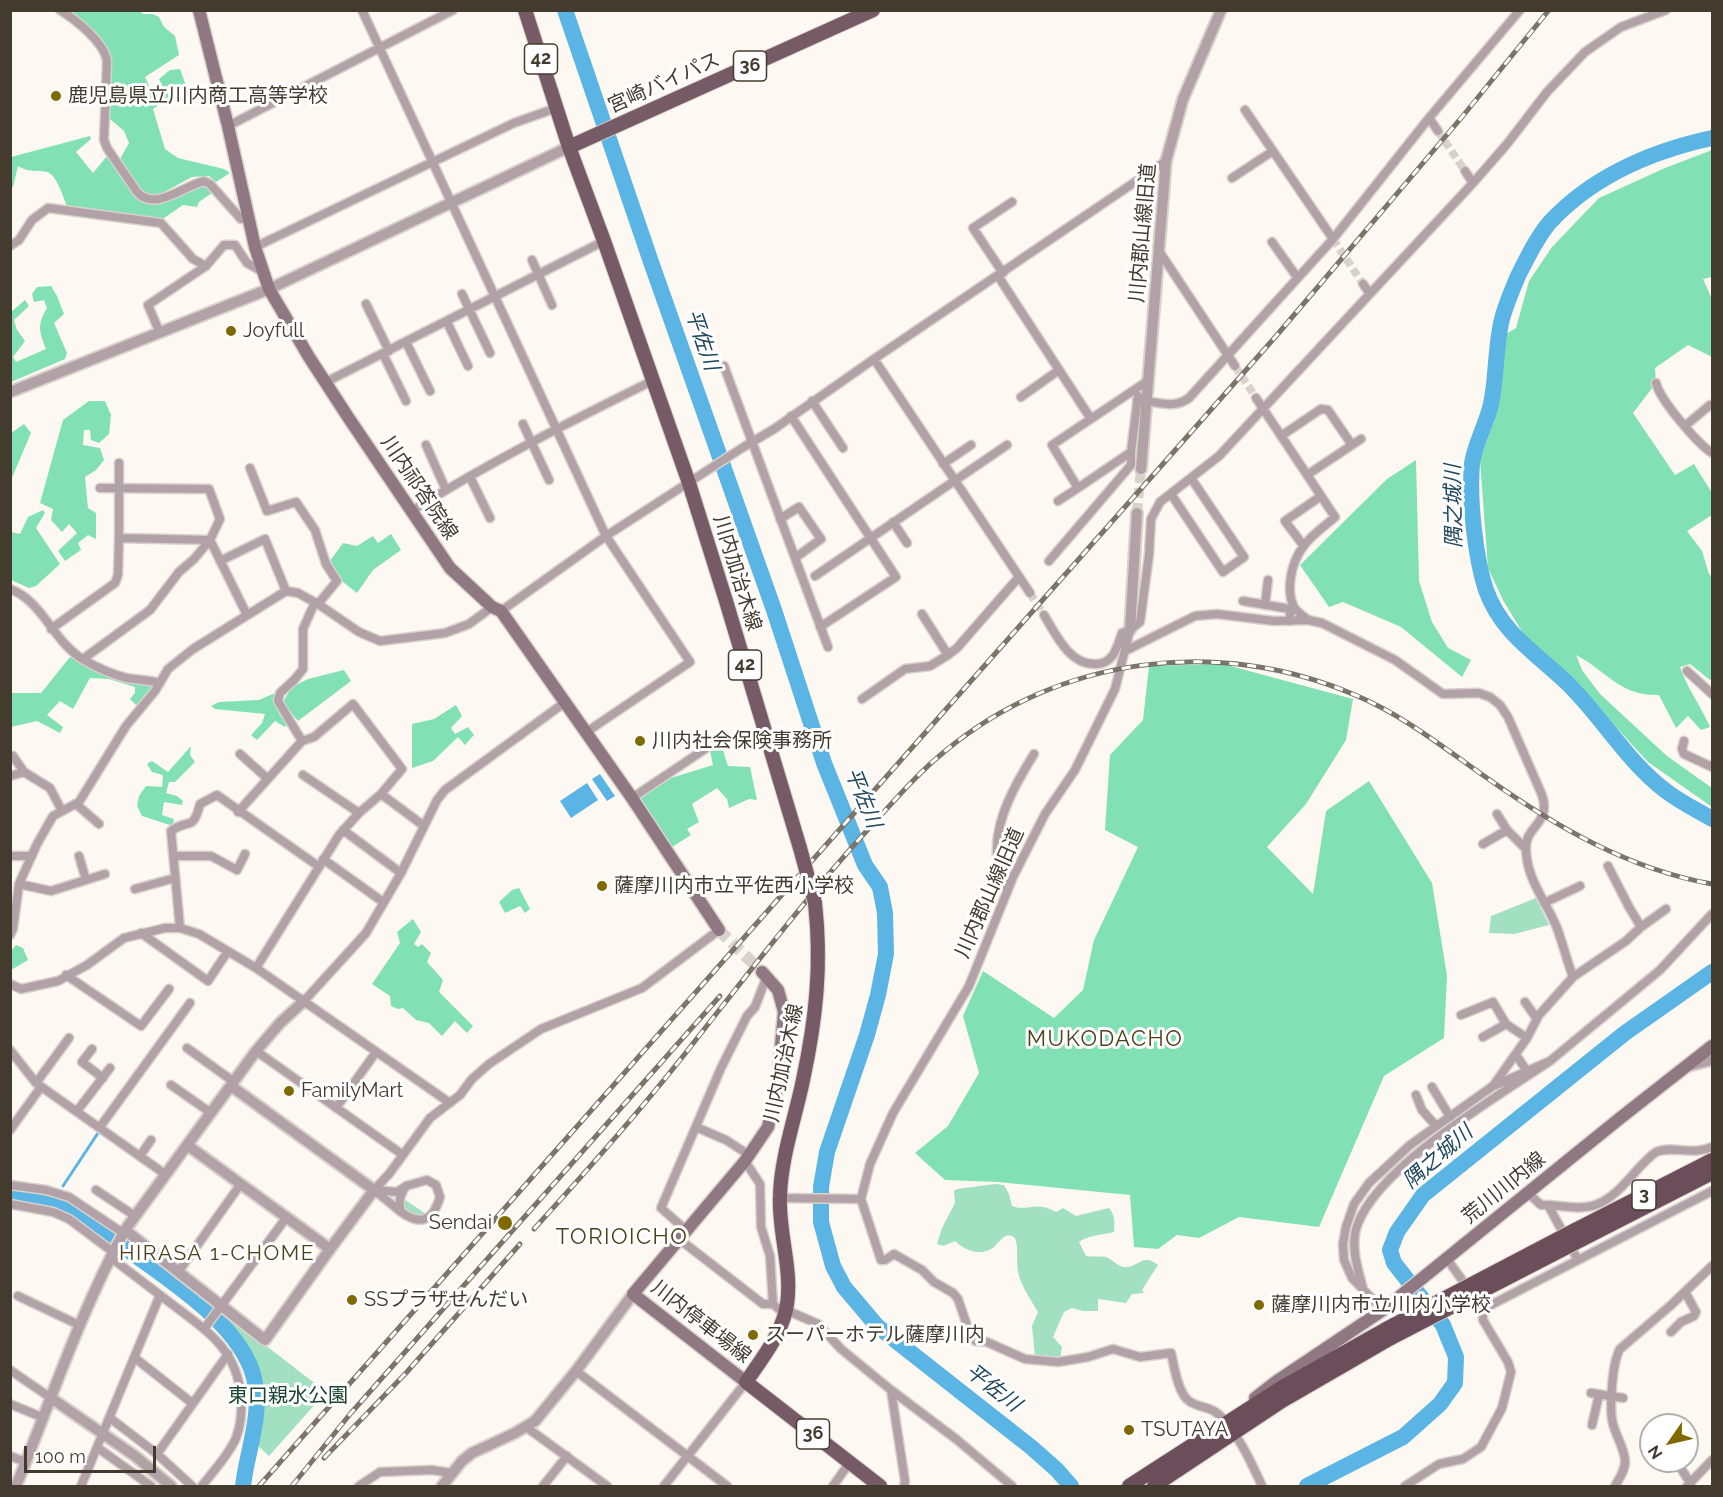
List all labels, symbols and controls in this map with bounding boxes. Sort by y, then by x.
road number: 42 [524,44,558,74]
street label: 宮崎バイパス [604,48,724,118]
road number: 36 [734,51,766,81]
place label: 鹿児島県立川内商工高等学校 [68,84,328,108]
marker: 鹿児島県立川内商工高等学校 [49,89,63,103]
street label: 川内郡山線旧道 [1125,162,1161,304]
water label: 平佐川 [680,306,724,374]
place label: Joyfull [243,319,304,343]
marker: Joyfull [224,324,238,338]
street label: 川内祁答院線 [376,432,462,544]
water label: 隅之城川 [1441,464,1467,548]
street label: 川内加治木線 [708,512,766,634]
road number: 42 [728,650,762,680]
place label: 川内社会保険事務所 [652,729,832,753]
marker: 川内社会保険事務所 [633,734,647,748]
water label: 平佐川 [840,764,886,832]
street label: 川内郡山線旧道 [951,824,1029,962]
place label: 薩摩川内市立平佐西小学校 [614,874,854,898]
marker: 薩摩川内市立平佐西小学校 [595,879,609,893]
street label: 川内加治木線 [760,1002,808,1124]
district label: MUKODACHO [1027,1026,1183,1052]
place label: FamilyMart [301,1079,403,1103]
marker: FamilyMart [282,1084,296,1098]
water label: 隅之城川 [1398,1120,1478,1194]
street label: 荒川川内線 [1458,1147,1550,1229]
road number: 3 [1632,1180,1656,1210]
place label: Sendai [429,1211,492,1235]
marker: Sendai [496,1214,514,1232]
district label: TORIOICHO [556,1224,688,1250]
district label: HIRASA 1-CHOME [119,1241,315,1267]
street label: 川内停車場線 [646,1276,756,1368]
place label: SSプラザせんだい [364,1288,528,1312]
marker: SSプラザせんだい [345,1293,359,1307]
place label: 薩摩川内市立川内小学校 [1271,1293,1491,1317]
marker: 薩摩川内市立川内小学校 [1252,1298,1266,1312]
place label: スーパーホテル薩摩川内 [765,1323,985,1347]
marker: スーパーホテル薩摩川内 [746,1328,760,1342]
water label: 平佐川 [960,1359,1026,1417]
park label: 東口親水公園 [228,1384,348,1408]
north arrow [1639,1413,1699,1473]
place label: TSUTAYA [1141,1418,1228,1442]
road number: 36 [796,1419,830,1449]
marker: TSUTAYA [1122,1423,1136,1437]
scale bar [27,1434,159,1472]
text: N [1644,1442,1667,1463]
text: 100 m [35,1446,86,1467]

